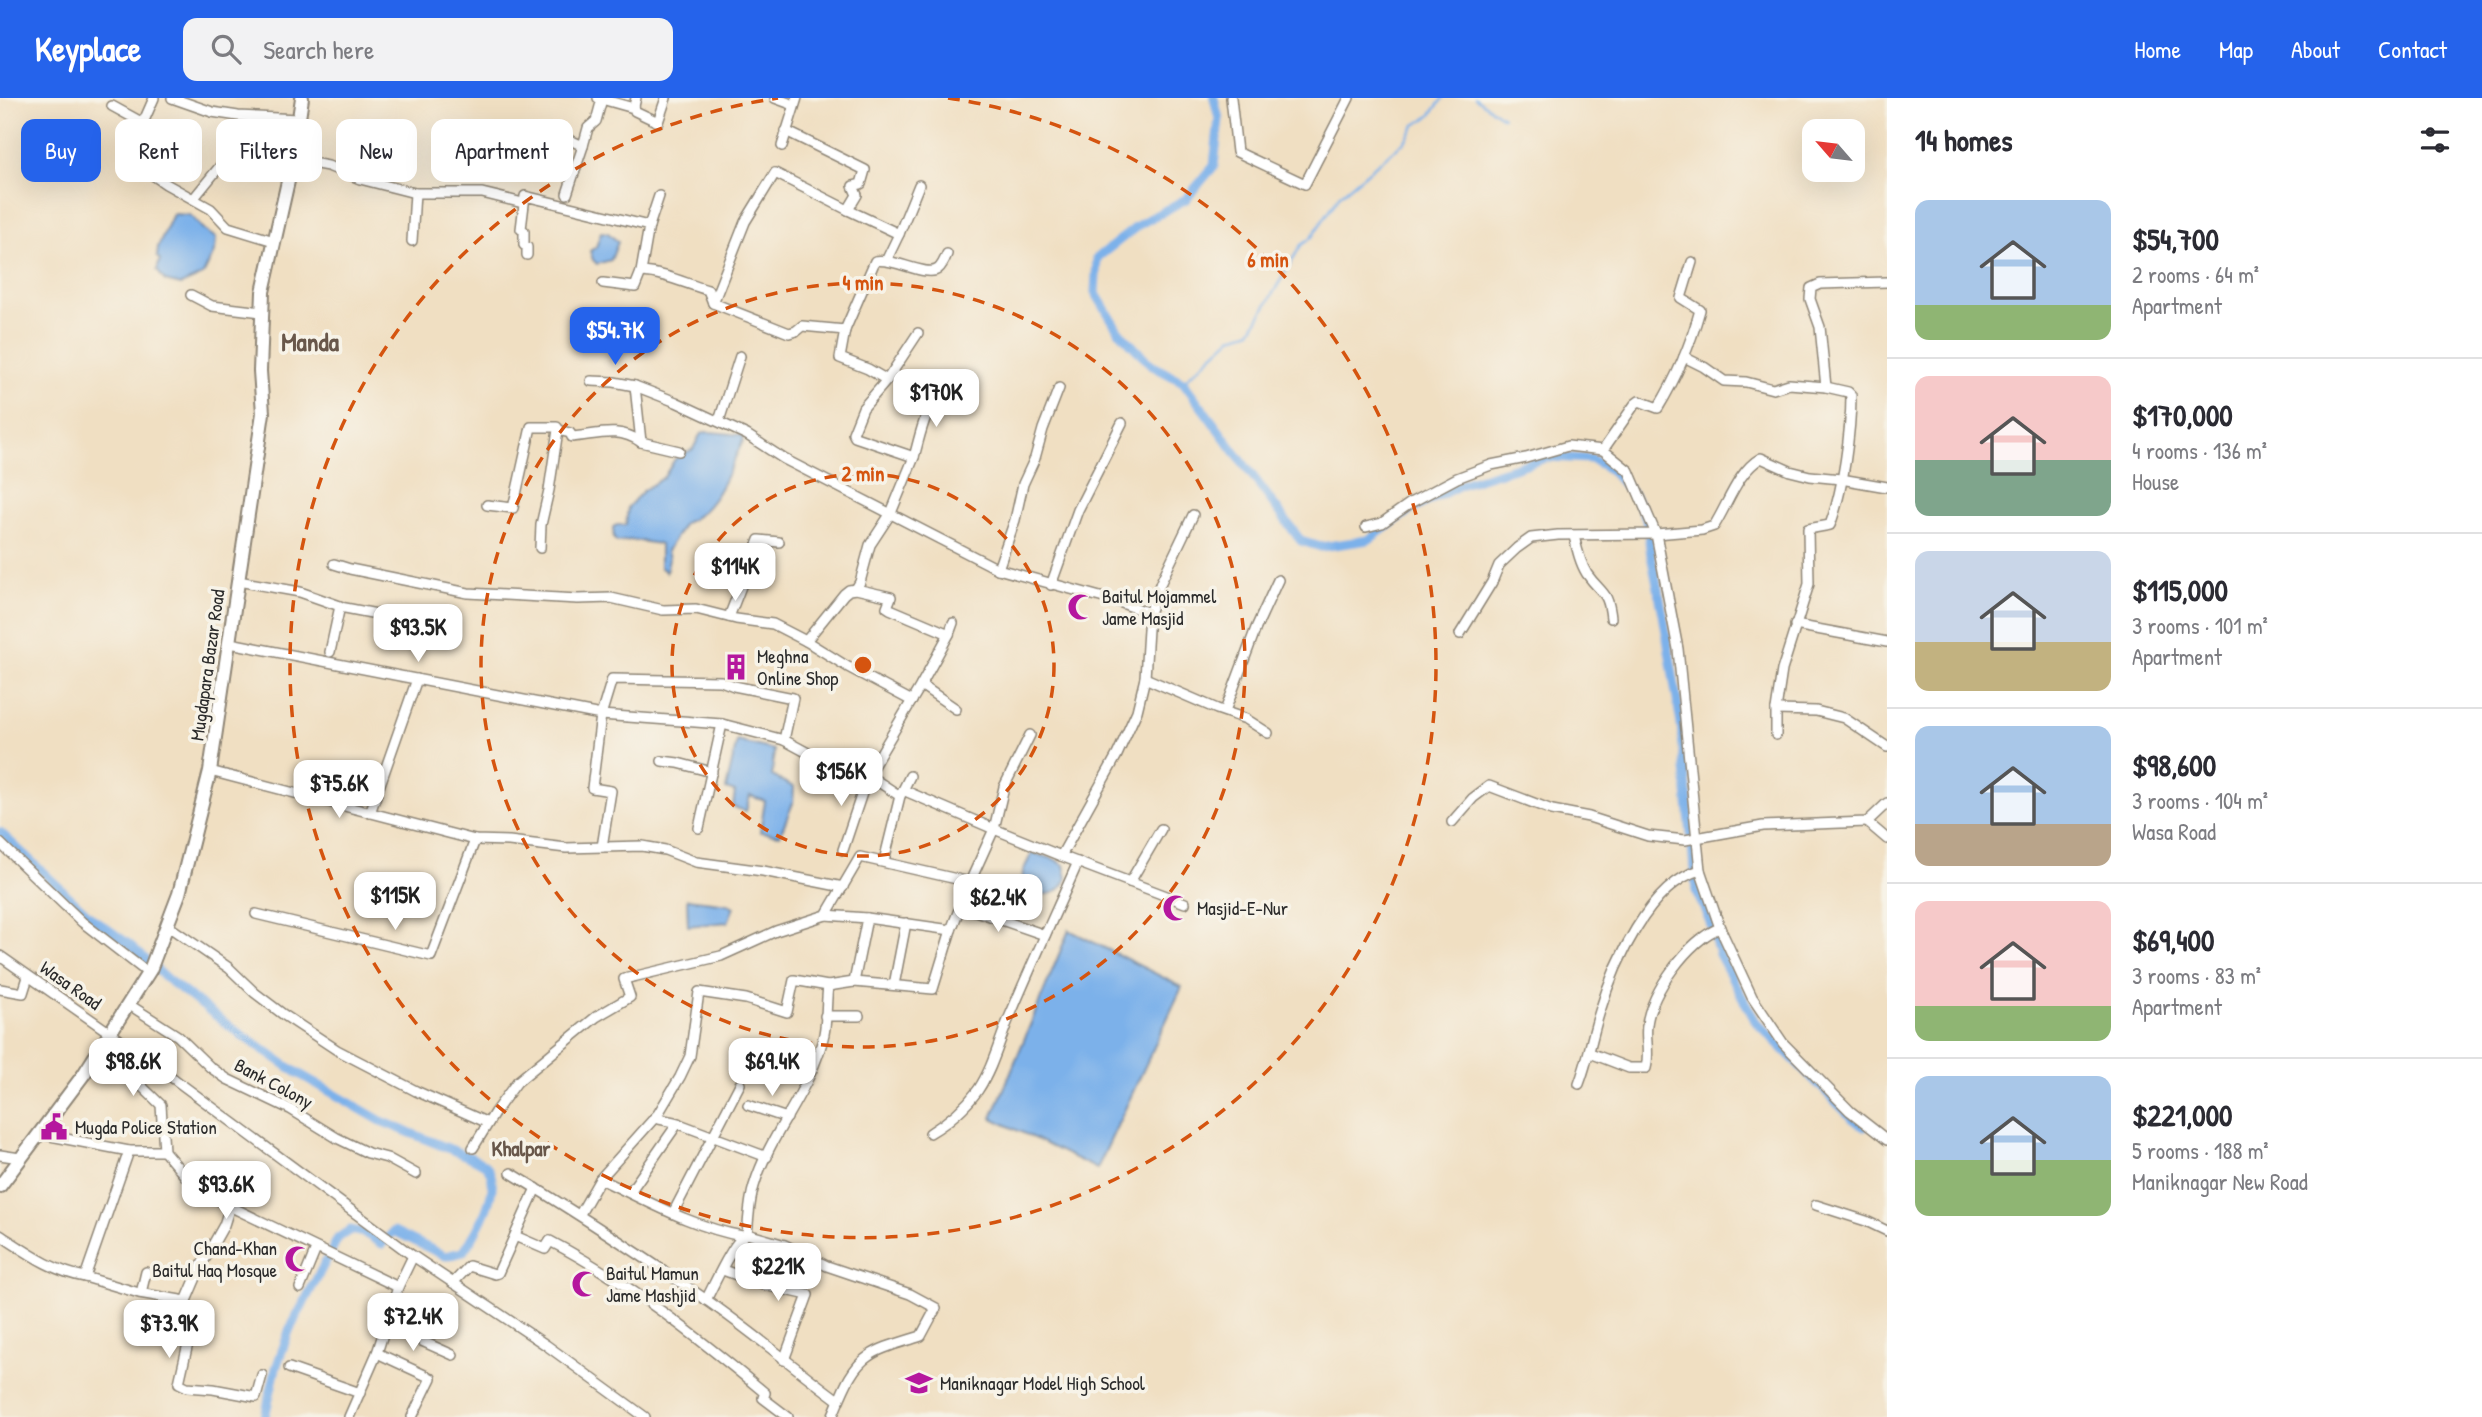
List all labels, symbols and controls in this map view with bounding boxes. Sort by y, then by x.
search box [183,18,673,81]
text: Keyplace [35,27,141,71]
icon: search [207,30,245,68]
text: Search here [263,32,374,67]
text: Home [2134,33,2181,65]
text: Map [2219,33,2253,65]
text: About [2291,33,2340,65]
text: Contact [2378,33,2447,65]
chip: Buy [21,119,101,182]
chip: Rent [115,119,202,182]
chip: Filters [216,119,322,182]
chip: New [336,119,417,182]
chip: Apartment [431,119,573,182]
north arrow [1802,119,1866,182]
map controls [1802,119,1865,182]
text: 14 homes [1915,120,2013,160]
icon: filters [2416,121,2454,159]
text: $54,700 [2132,219,2219,259]
icon: home [1971,228,2055,312]
text: 6 min [1247,245,1289,274]
text: 2 rooms · 64 m² [2132,259,2259,290]
text: 4 min [842,268,884,297]
text: Apartment [2132,290,2222,321]
pin: $54.7K [558,308,672,367]
text: $54.7K [586,314,644,345]
district label: Manda [281,324,340,359]
pin: $170K [887,370,985,429]
text: $170K [909,376,963,407]
text: $170,000 [2132,395,2233,435]
icon: home [1971,404,2055,488]
text: 4 rooms · 136 m² [2132,435,2267,466]
text: 2 min [841,459,885,488]
text: House [2132,466,2179,497]
pin: $114K [686,544,784,603]
text: $114K [710,550,760,581]
text: $115,000 [2132,570,2228,610]
icon: home [1971,579,2055,663]
place label: Baitul Mojammel Jame Masjid [1102,583,1217,631]
street label: Mugdapara Bazar Road [184,587,231,742]
mosque icon: Baitul Mojammel Jame Masjid [1066,592,1096,622]
pin: $93.5K [361,604,475,664]
text: 3 rooms · 101 m² [2132,610,2268,641]
text: $93.5K [389,611,447,642]
text: Apartment [2132,641,2222,672]
place label: Meghna Online Shop [757,643,838,691]
building icon: Meghna Online Shop [721,652,751,682]
centre of rings [851,653,875,677]
text: $98,600 [2132,745,2216,785]
pin: $156K [792,748,890,808]
icon: home [1971,754,2055,838]
text: $156K [816,755,866,786]
pin: $75.6K [282,760,396,820]
text: $75.6K [310,767,368,798]
text: 3 rooms · 104 m² [2132,785,2268,816]
text: Wasa Road [2132,816,2216,847]
pin: $115K [346,872,444,932]
pin: $62.4K [941,874,1055,934]
text: $115K [370,879,420,910]
text: $62.4K [969,881,1027,912]
mosque icon: Masjid-E-Nur [1161,893,1191,923]
place label: Masjid-E-Nur [1197,895,1289,921]
text: $69,400 [2132,920,2214,960]
icon: home [1971,929,2055,1013]
street label: Wasa Road [35,954,107,1016]
text: 3 rooms · 83 m² [2132,960,2261,991]
text: Apartment [2132,991,2222,1022]
pin: $98.6K [76,1038,190,1098]
pin: $69.4K [715,1038,829,1098]
text: $98.6K [105,1045,161,1076]
text: $69.4K [745,1045,799,1076]
street label: Bank Colony [230,1051,318,1115]
text: $221,000 [2132,1095,2233,1135]
icon: home [1971,1104,2055,1188]
public building icon: Mugda Police Station [39,1112,69,1142]
place label: Mugda Police Station [75,1114,217,1140]
district label: Khalpar [492,1134,551,1164]
text: 5 rooms · 188 m² [2132,1135,2269,1166]
pin: $93.6K [169,1162,283,1221]
text: Maniknagar New Road [2132,1166,2308,1197]
text: $93.6K [198,1168,254,1199]
place label: Chand-Khan Baitul Haq Mosque [152,1235,277,1283]
mosque icon: Chand-Khan Baitul Haq Mosque [283,1244,313,1274]
pin: $221K [729,1244,827,1303]
text: $221K [751,1250,805,1281]
place label: Baitul Mamun Jame Mashjid [606,1260,699,1308]
mosque icon: Baitul Mamun Jame Mashjid [570,1269,600,1299]
pin: $72.4K [356,1294,470,1353]
pin: $73.9K [112,1300,226,1360]
text: $72.4K [383,1300,443,1331]
text: $73.9K [140,1307,198,1338]
school or university icon: Maniknagar Model High School [904,1368,934,1398]
place label: Maniknagar Model High School [940,1370,1146,1396]

